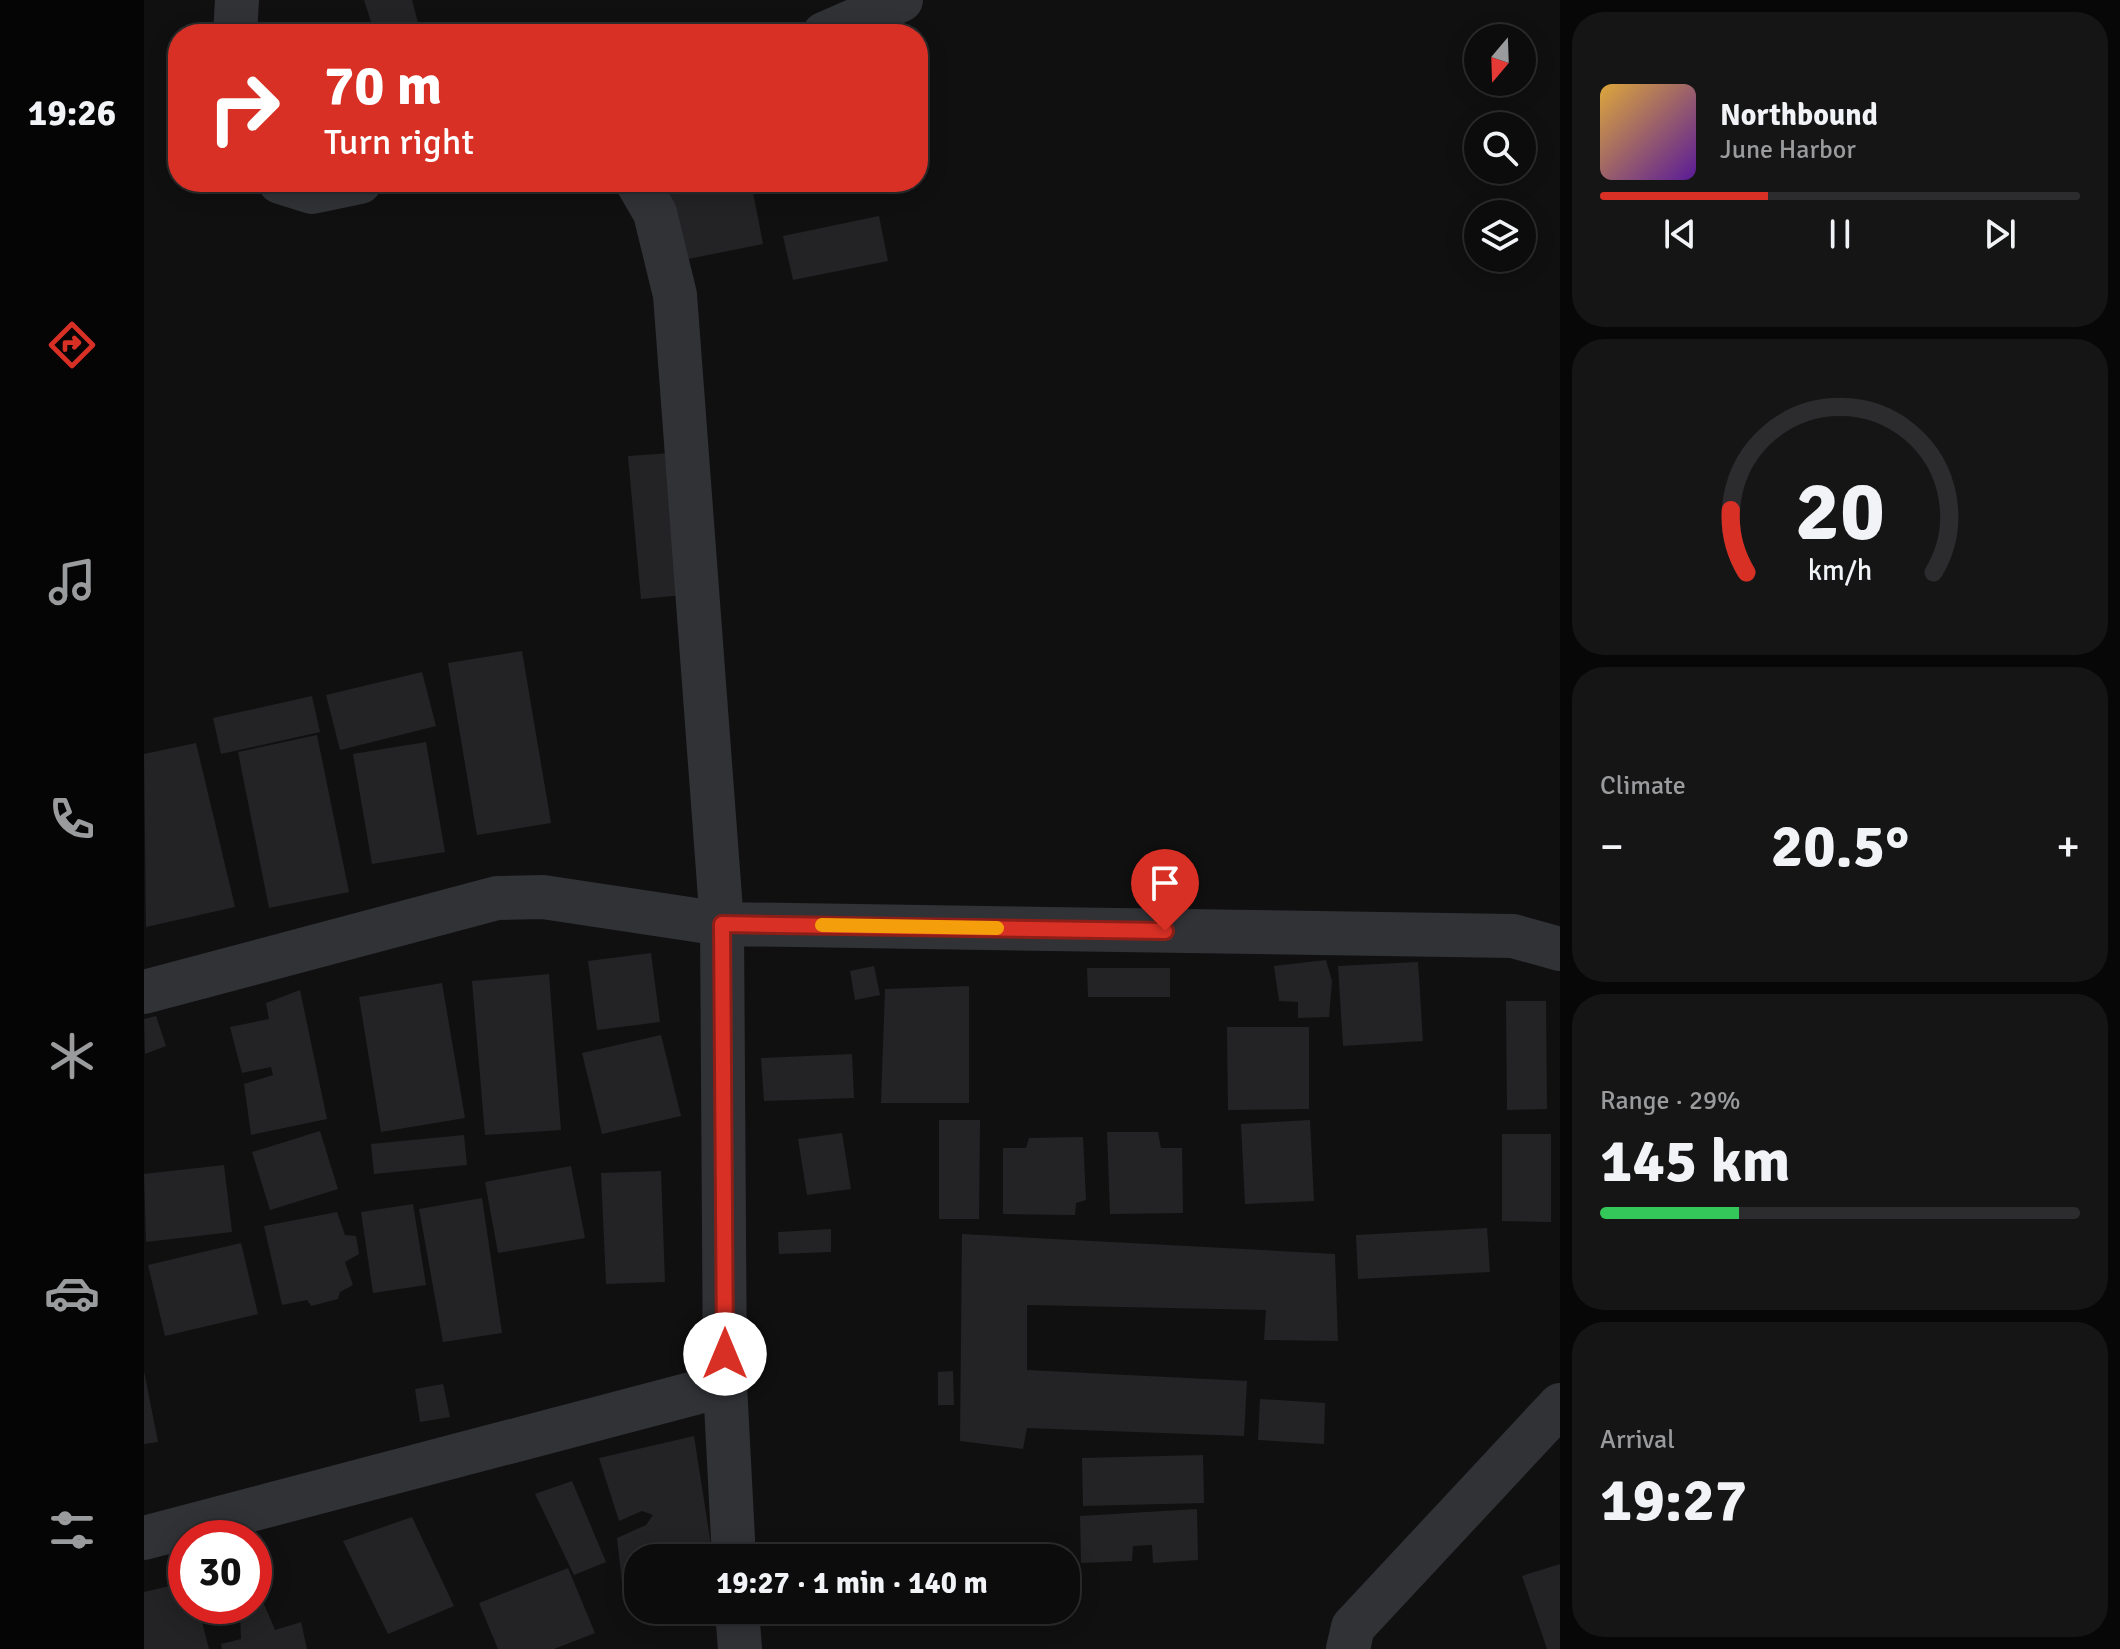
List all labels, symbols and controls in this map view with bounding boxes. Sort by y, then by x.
north arrow [1464,24,1536,96]
map controls [1464,24,1536,272]
text: 70 m [324,51,442,120]
icon: right [192,56,296,160]
text: 19:26 [28,91,116,136]
text: Northbound [1720,97,1878,134]
button: search [1464,112,1536,184]
text: Turn right [324,120,474,165]
text: June Harbor [1720,134,1856,166]
button: layers [1464,200,1536,272]
icon: previous [1658,212,1702,256]
icon: pause [1818,212,1862,256]
icon: next [1978,212,2022,256]
icon: directions [44,317,100,373]
text: 20 [1795,461,1885,563]
text: km/h [1808,553,1872,588]
icon: music [44,554,100,610]
text: Climate [1600,770,1686,802]
icon: phone [44,791,100,847]
text: 20.5° [1771,810,1909,884]
text: − [1600,820,1624,874]
text: + [2056,820,2080,874]
pin [1131,849,1199,931]
icon: arrive [1143,861,1187,905]
icon: climate [44,1028,100,1084]
text: Range · 29% [1600,1085,1741,1117]
text: 145 km [1600,1125,1790,1199]
icon: car [44,1265,100,1321]
position arrow [683,1312,767,1396]
text: Arrival [1600,1424,1675,1456]
text: 19:27 [1600,1464,1747,1538]
icon: filters [44,1502,100,1558]
speed limit sign: 30 [168,1520,272,1624]
text: 19:27 · 1 min · 140 m [716,1565,988,1602]

